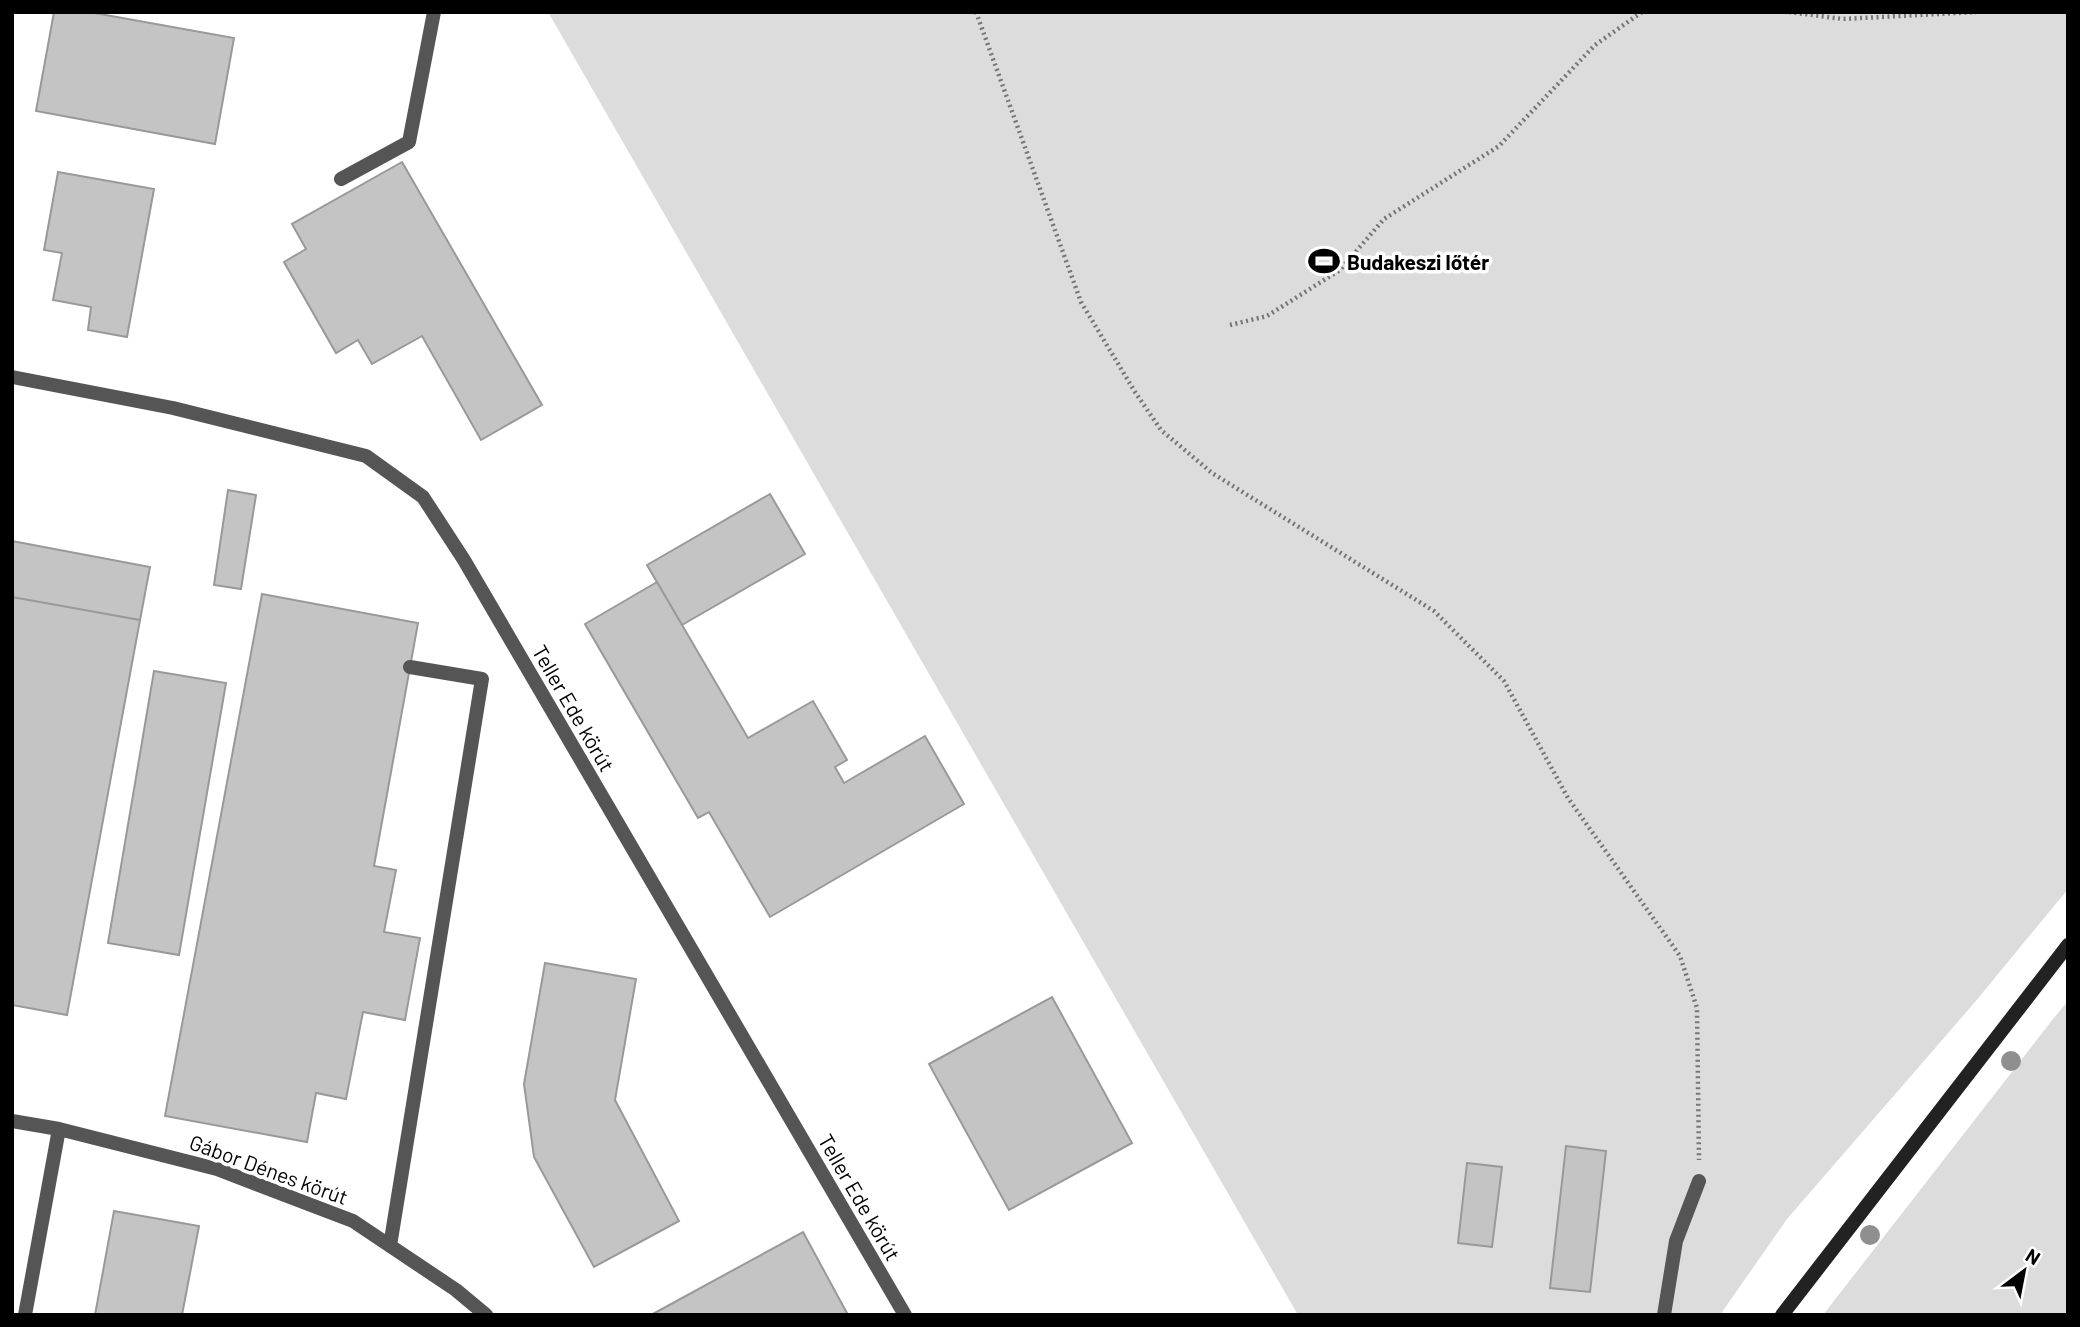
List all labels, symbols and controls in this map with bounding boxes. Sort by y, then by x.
sports icon: Budakeszi lőtér [1307,244,1341,278]
place label: Budakeszi lőtér [1347,249,1489,274]
street label: Teller Ede körút [528,640,620,776]
street label: Gábor Dénes körút [186,1129,352,1209]
street label: Teller Ede körút [814,1129,906,1265]
north arrow [1989,1236,2059,1306]
text: N [2022,1243,2045,1269]

